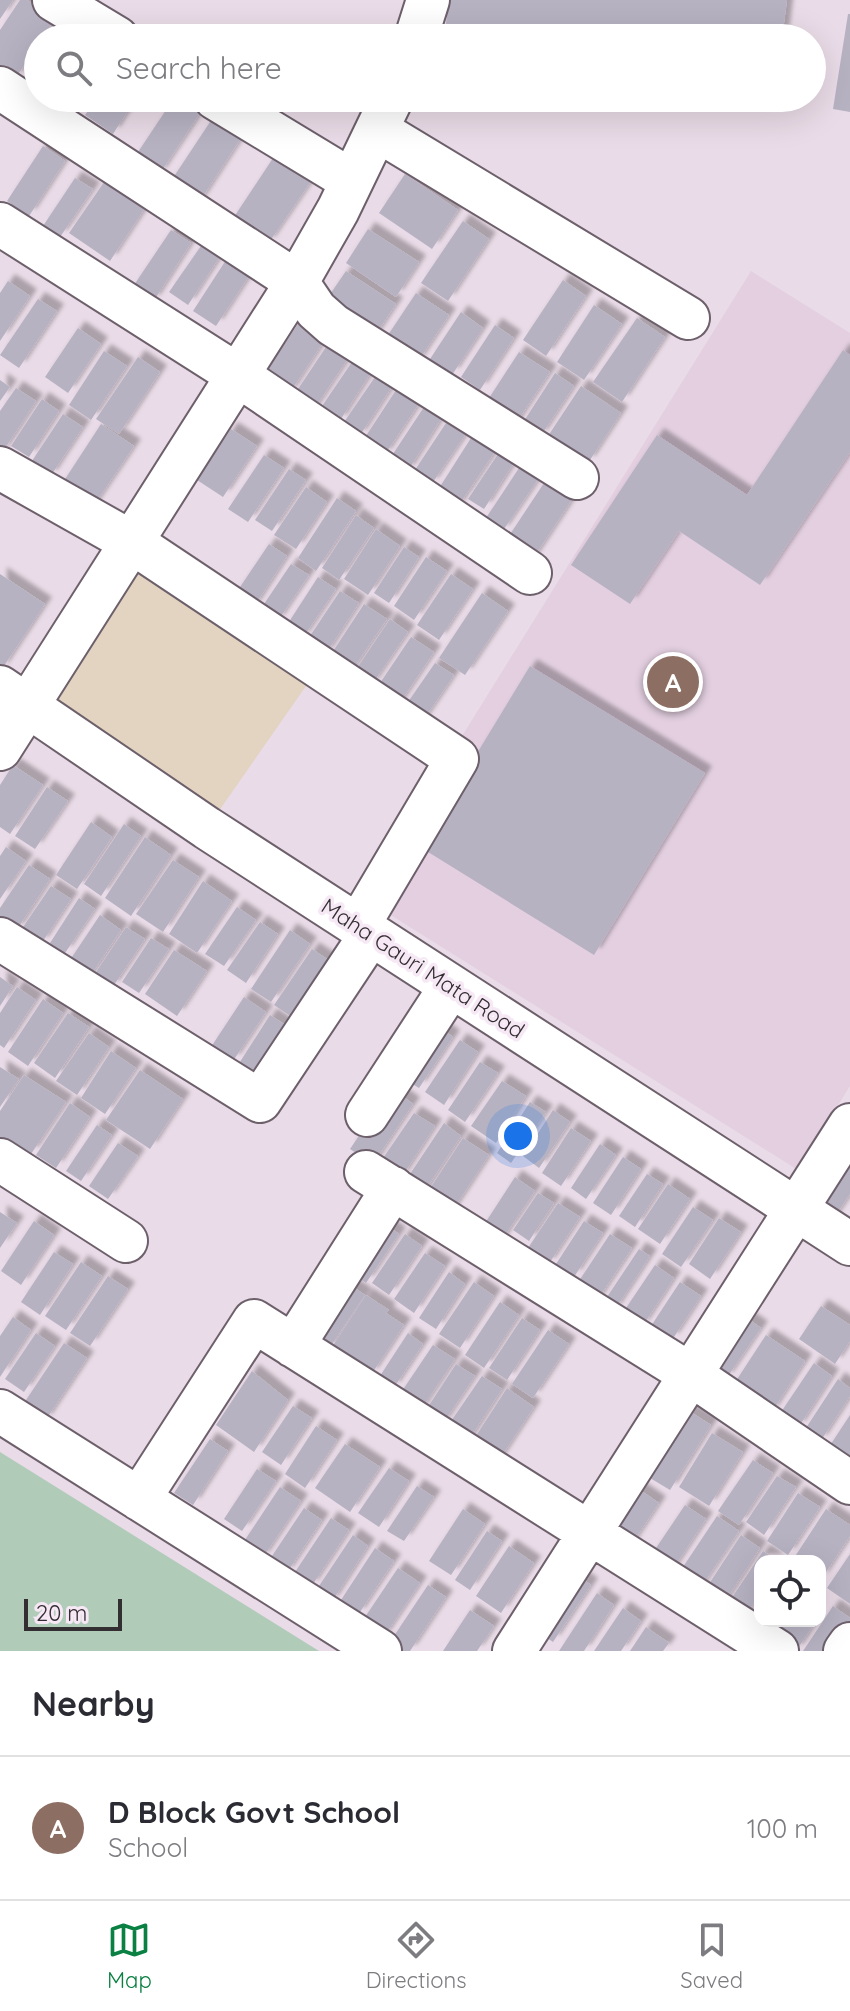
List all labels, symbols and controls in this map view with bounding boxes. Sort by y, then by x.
search box [24,24,826,112]
icon: search [52,46,96,90]
text: Search here [116,49,282,87]
pin: A [647,652,699,712]
street label: Maha Gauri Mata Road [316,892,530,1044]
your location [498,1116,538,1156]
map controls [754,1555,826,1627]
button: locate [754,1555,826,1627]
scale bar [24,1595,122,1631]
text: 20 m [36,1599,87,1627]
text: Nearby [32,1682,155,1725]
text: D Block Govt School [108,1793,400,1831]
text: A [50,1812,66,1845]
text: 100 m [747,1812,818,1845]
text: School [108,1831,188,1864]
tab: Map [107,1918,152,1994]
tab: Directions [366,1918,466,1994]
tab: Saved [680,1918,743,1994]

